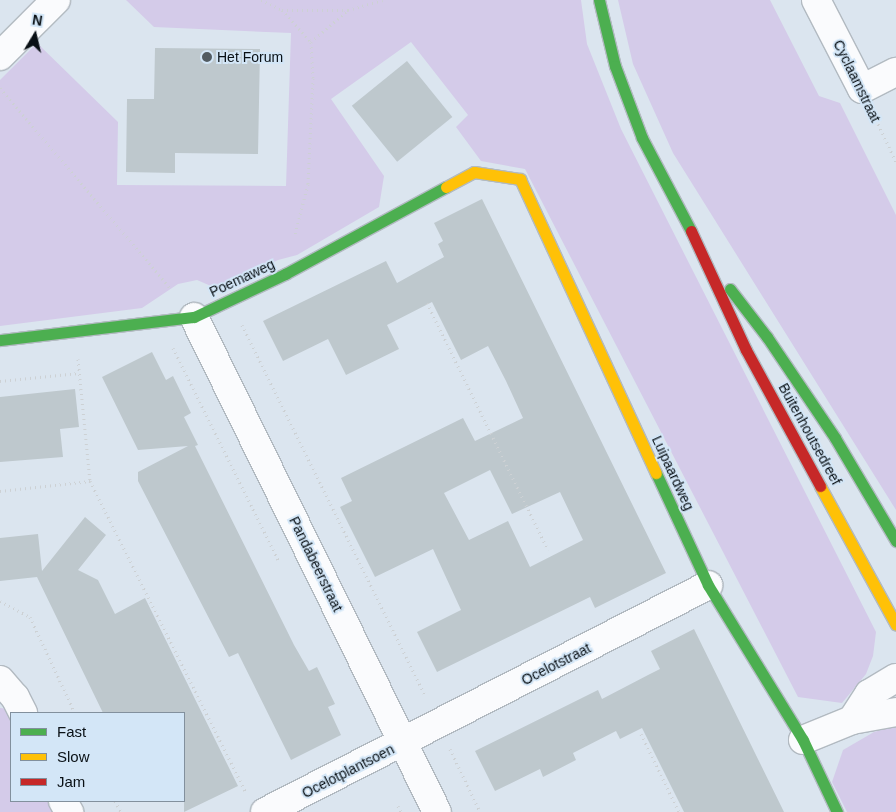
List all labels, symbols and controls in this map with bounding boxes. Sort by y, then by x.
north arrow [10,10,60,60]
text: N [31,11,44,29]
street label: Cyclaamstraat [830,37,884,125]
place label: Het Forum [217,49,283,65]
marker: Het Forum [201,51,213,63]
street label: Poemaweg [207,256,277,300]
street label: Buitenhoutsedreef [775,380,845,488]
street label: Luipaardweg [648,433,698,513]
street label: Pandabeerstraat [286,514,346,614]
street label: Ocelotstraat [519,639,593,689]
legend [10,712,185,802]
text: Fast [57,723,86,740]
street label: Ocelotplantsoen [299,741,397,801]
text: Slow [57,748,90,765]
text: Jam [57,773,85,790]

